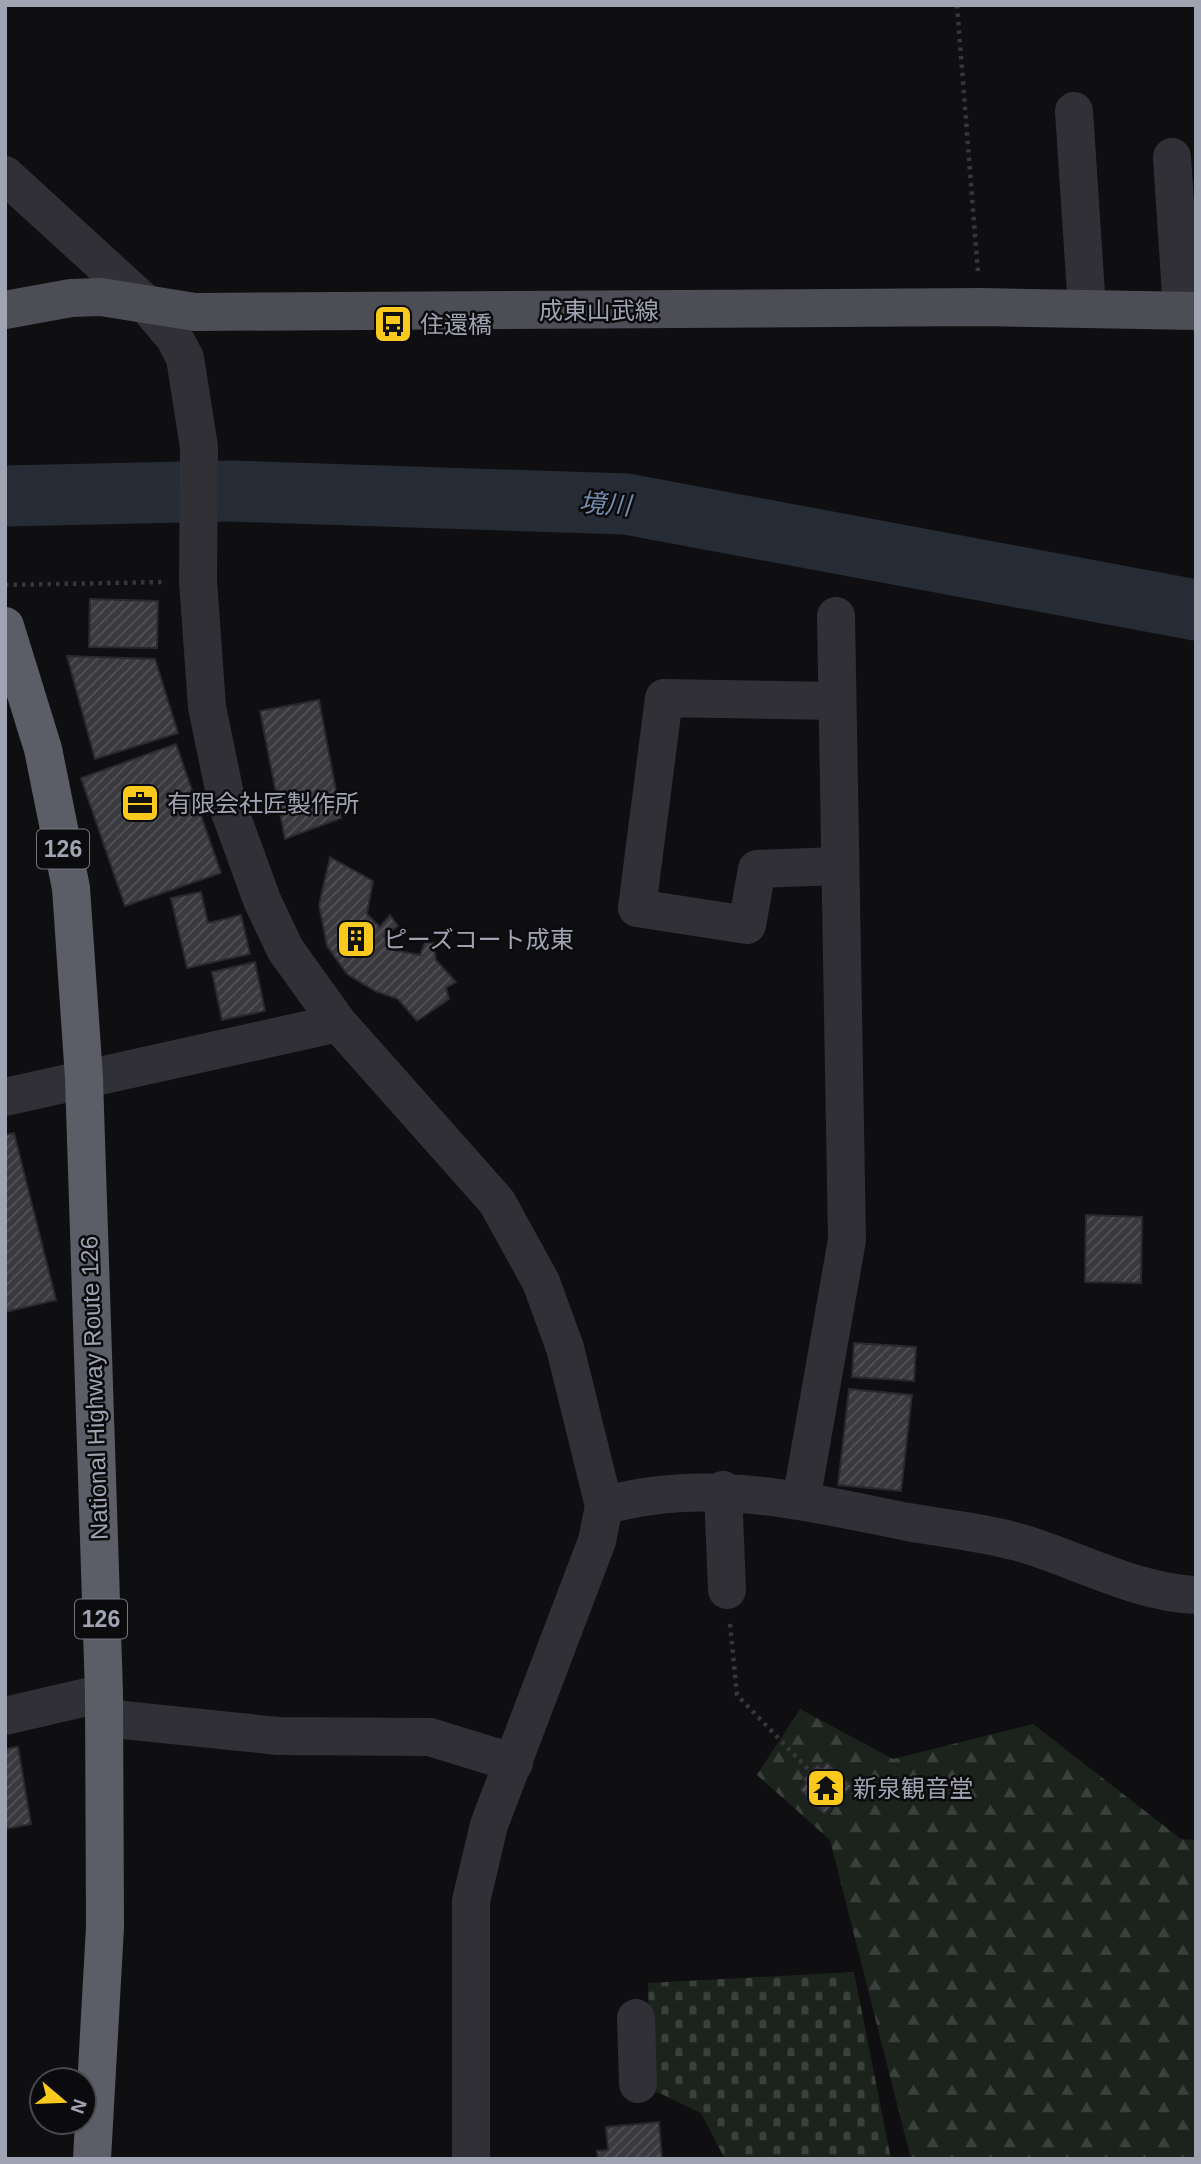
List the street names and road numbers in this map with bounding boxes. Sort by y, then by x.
street label: 成東山武線 [539,297,659,324]
road number: 126 [37,830,89,869]
street label: National Highway Route 126 [75,1236,113,1540]
road number: 126 [75,1600,127,1638]

